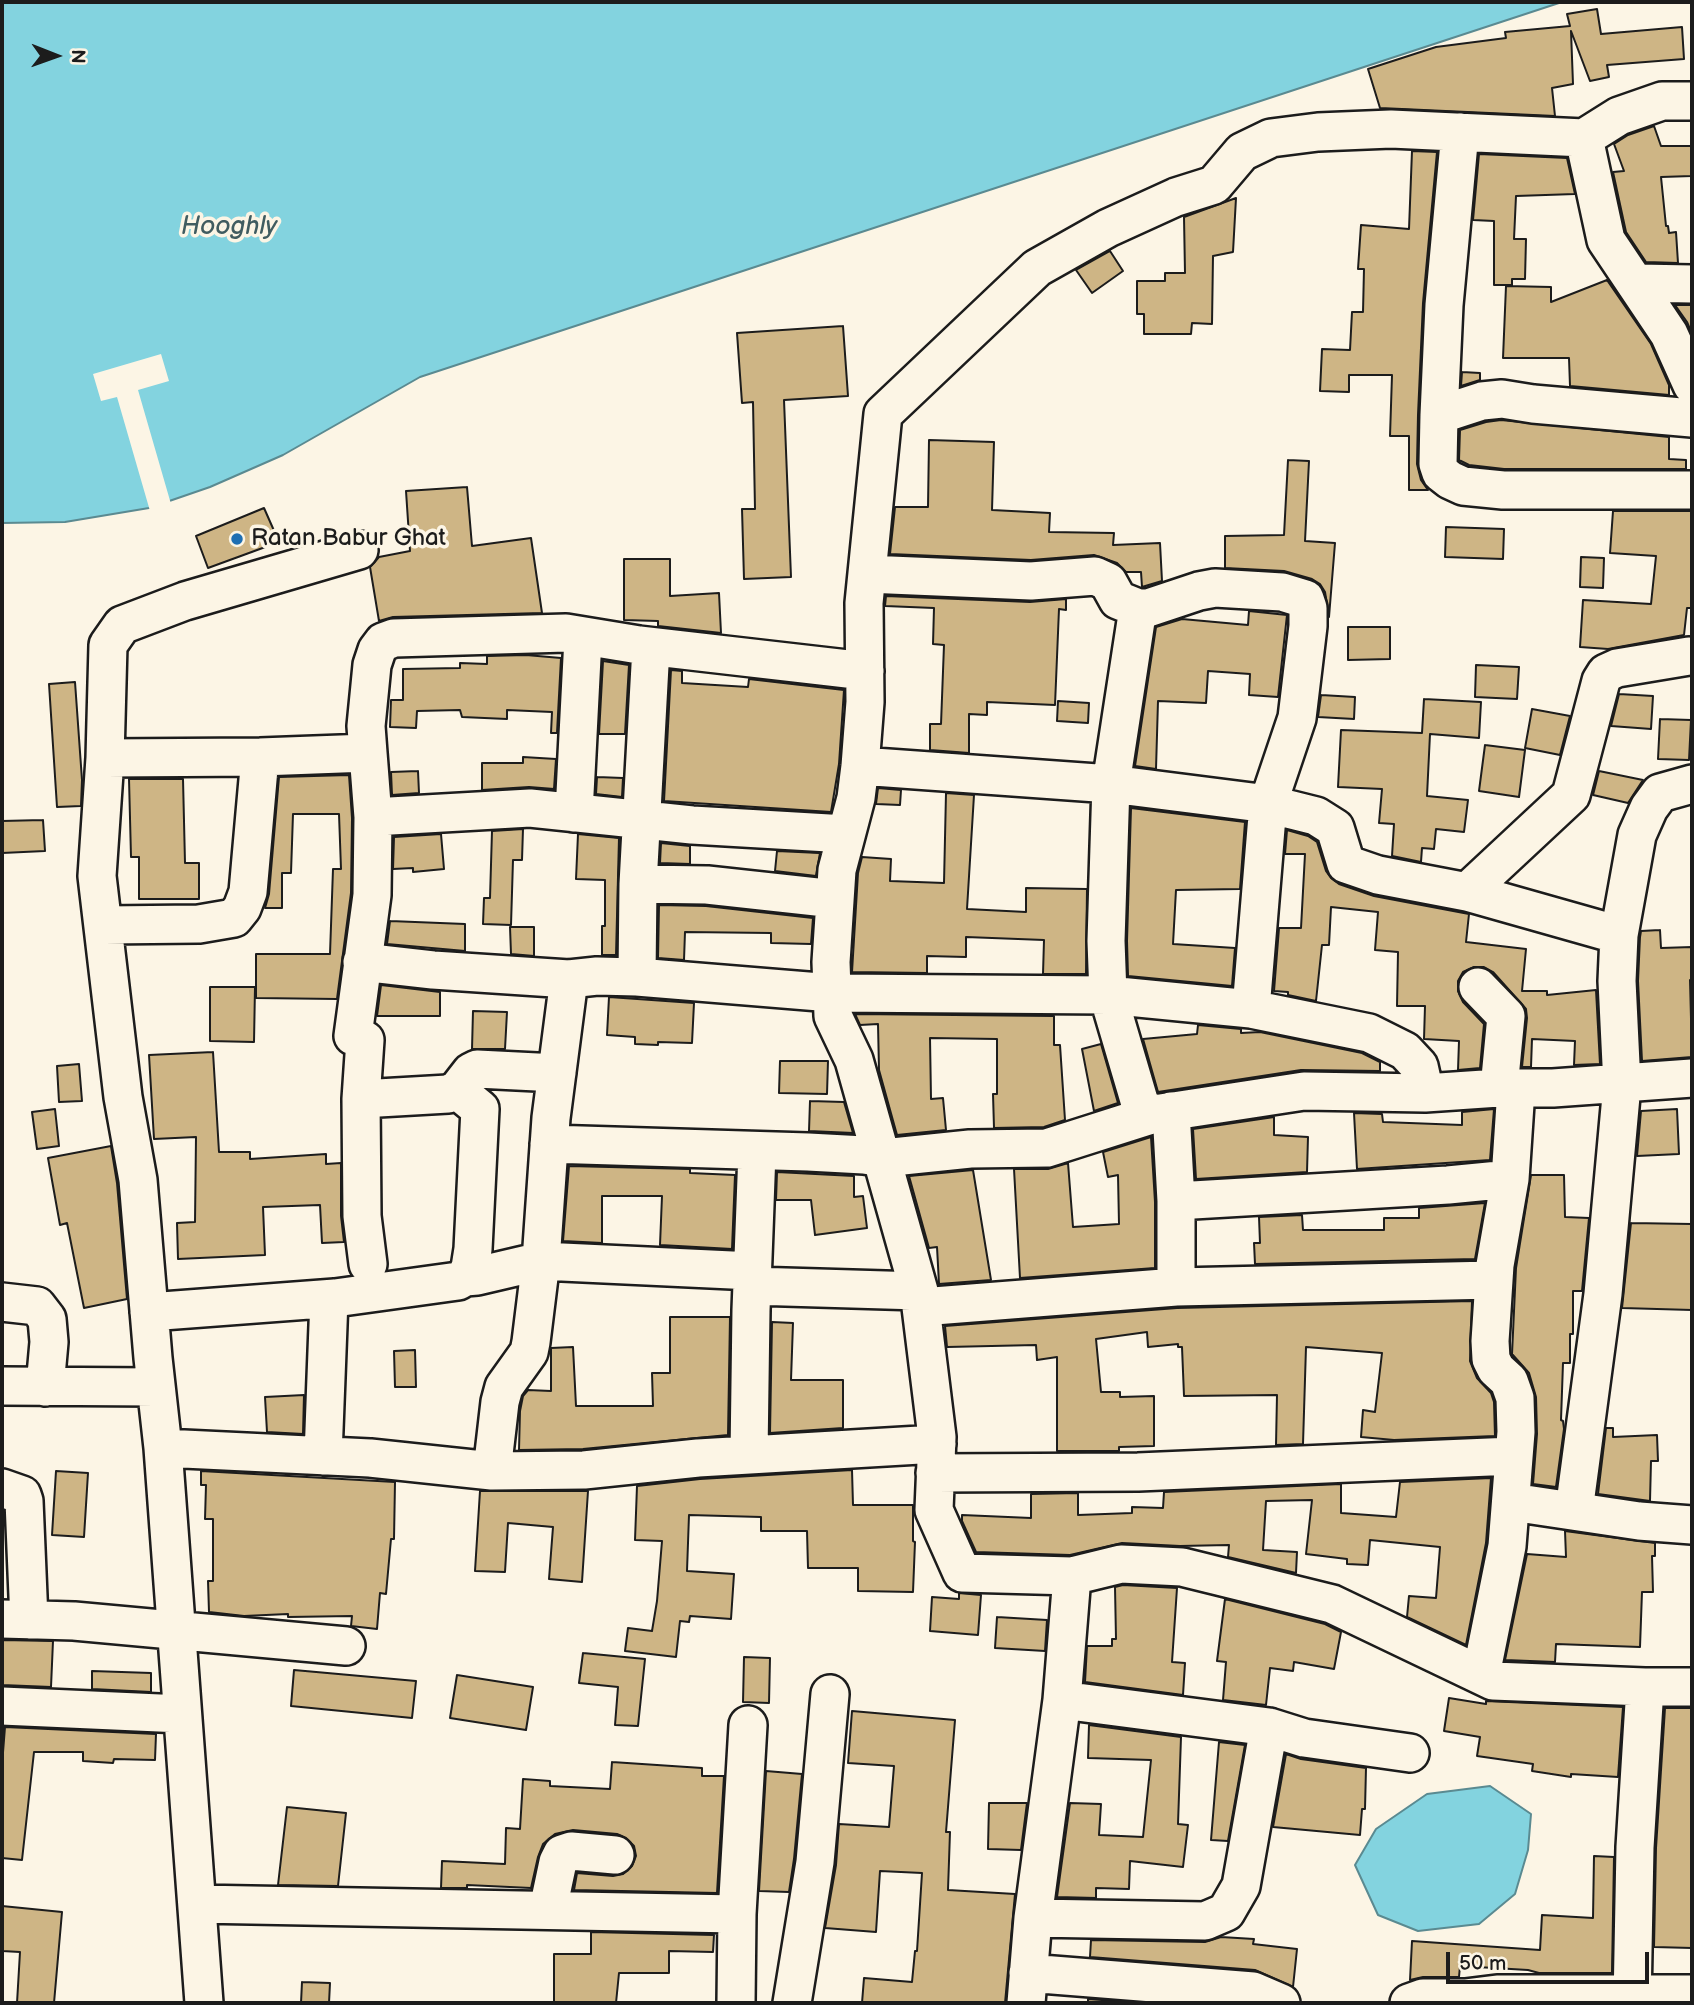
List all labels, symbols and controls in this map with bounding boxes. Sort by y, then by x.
north arrow [21,21,91,91]
text: N [66,49,89,64]
water label: Hooghly [181,211,277,243]
place label: Ratan Babur Ghat [251,525,446,553]
marker: Ratan Babur Ghat [229,531,245,547]
scale bar [1449,1938,1652,1982]
text: 50 m [1459,1951,1506,1976]

